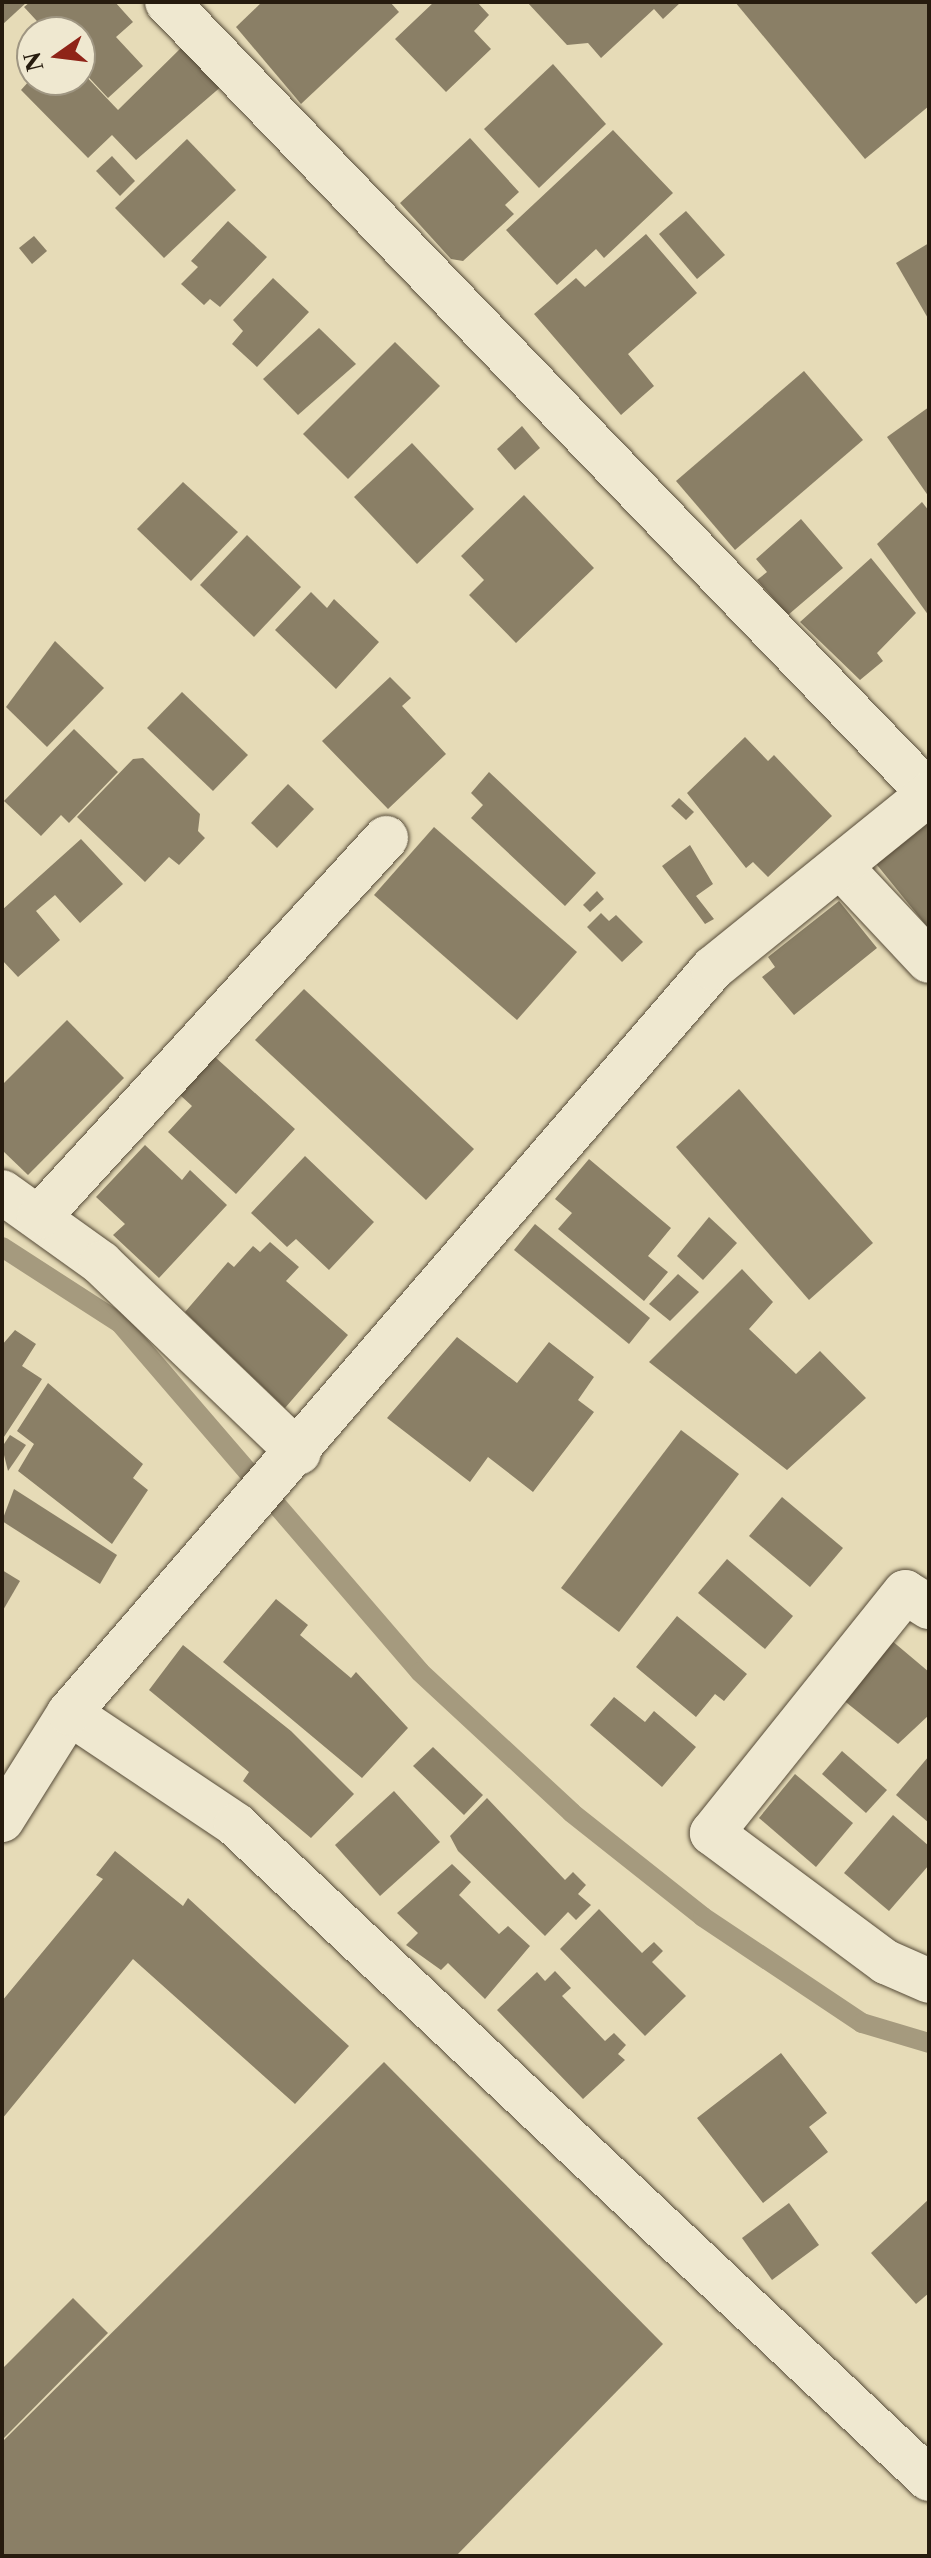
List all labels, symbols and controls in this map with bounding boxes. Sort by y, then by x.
north arrow [16,16,96,96]
text: N [19,49,50,74]

